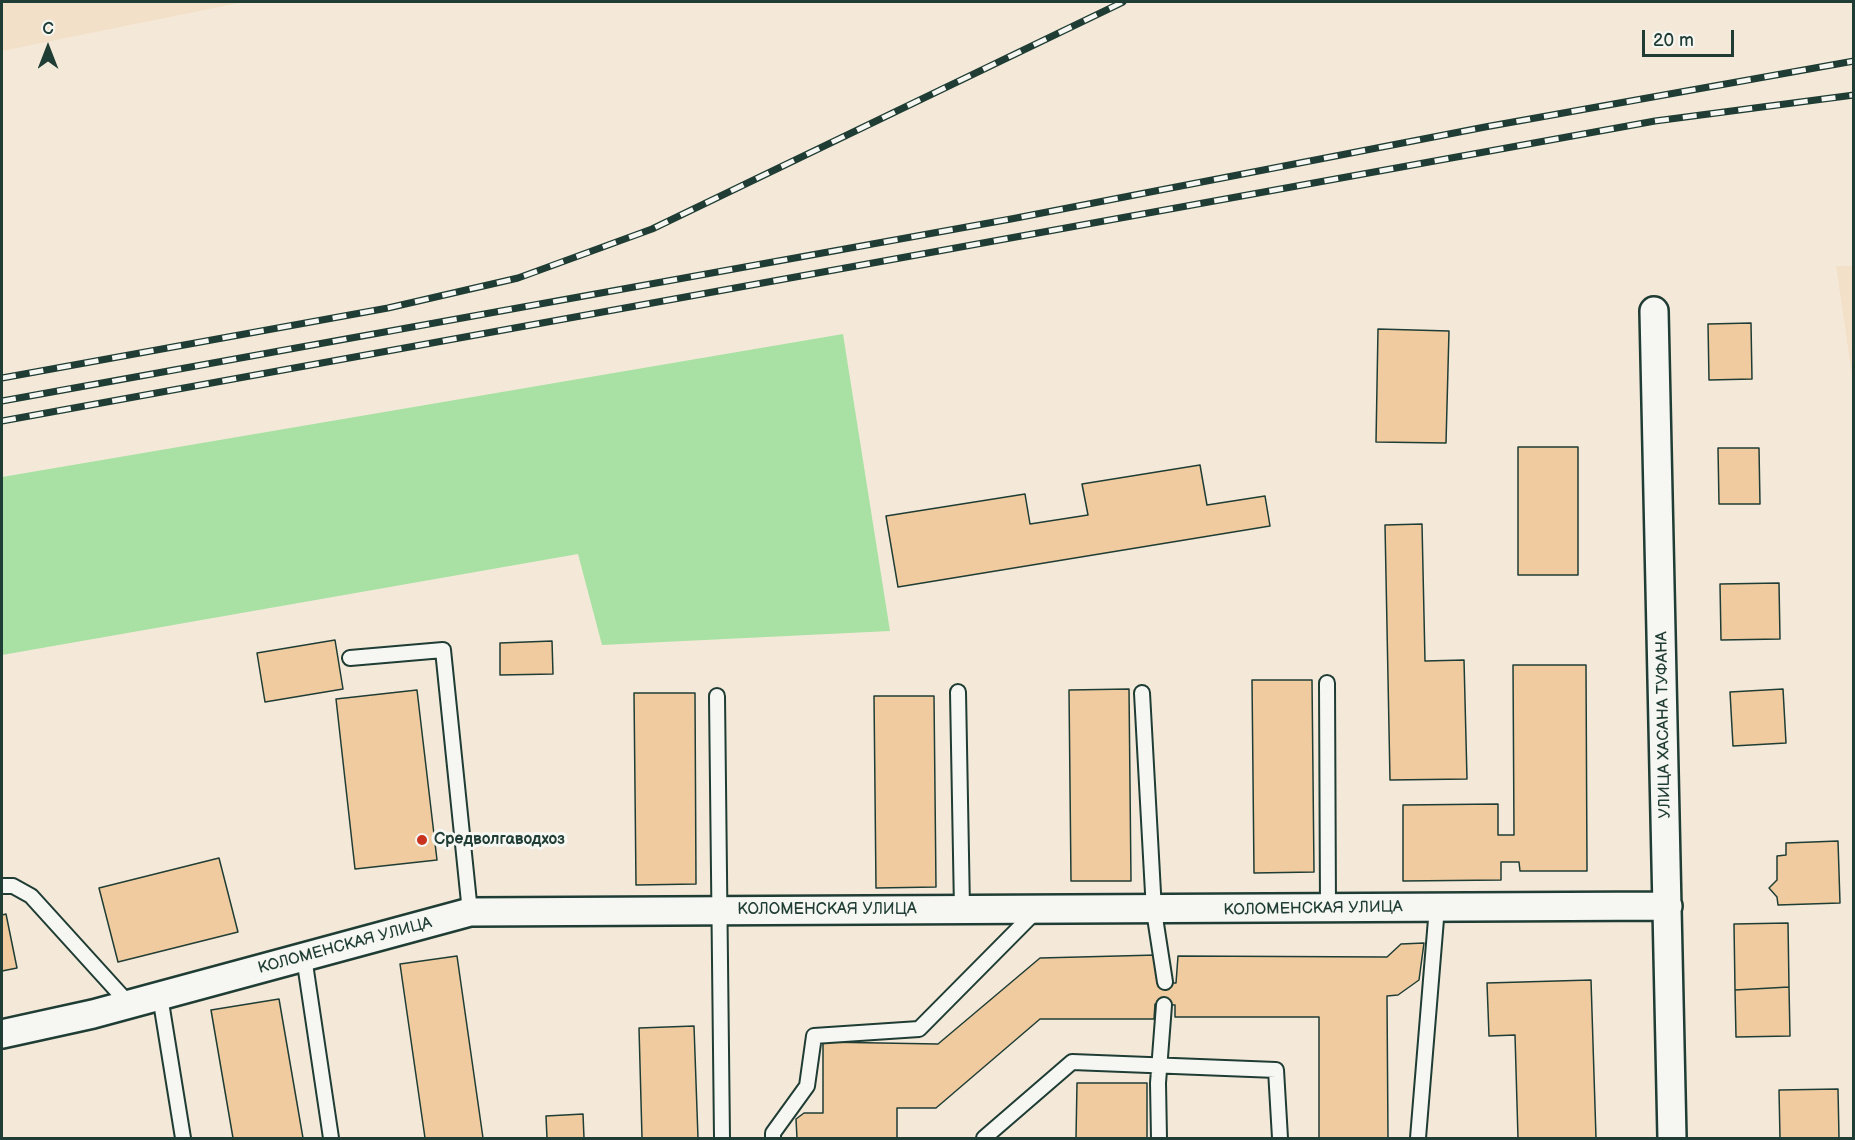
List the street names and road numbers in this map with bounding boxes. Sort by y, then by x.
street label: УЛИЦА ХАСАНА ТУФАНА [1653,631,1675,819]
street label: КОЛОМЕНСКАЯ УЛИЦА [1223,898,1403,920]
street label: КОЛОМЕНСКАЯ УЛИЦА [737,900,917,920]
street label: КОЛОМЕНСКАЯ УЛИЦА [256,914,434,978]

